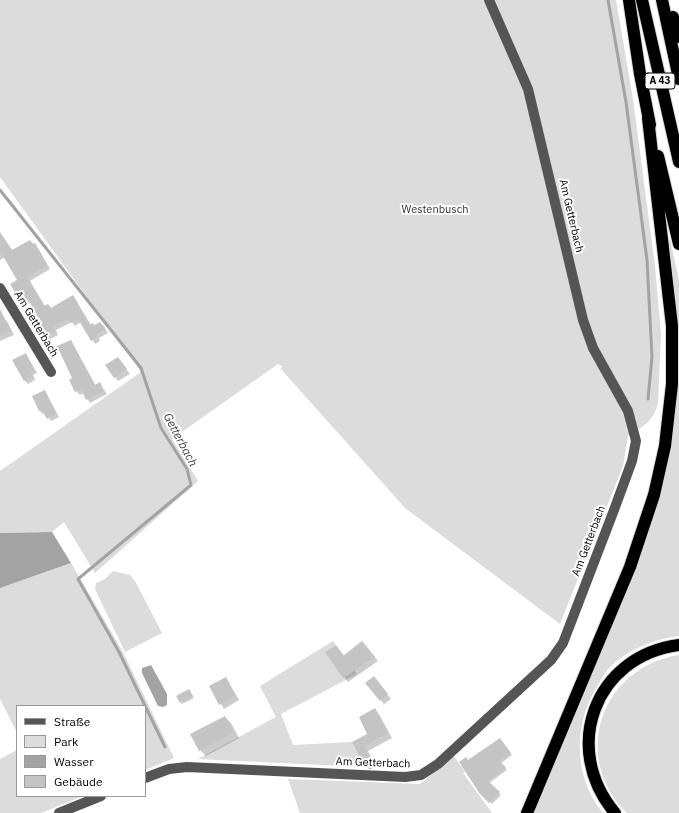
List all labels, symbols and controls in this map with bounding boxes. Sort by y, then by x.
road number: A 43 [645,73,675,89]
street label: Am Getterbach [556,178,586,254]
park label: Westenbusch [402,203,468,217]
street label: Am Getterbach [11,289,61,359]
water label: Getterbach [160,411,200,469]
street label: Am Getterbach [569,504,609,578]
legend [16,705,146,797]
text: Straße [54,714,90,729]
text: Park [54,734,78,749]
text: Wasser [54,754,94,769]
street label: Am Getterbach [335,755,411,771]
text: Gebäude [54,774,103,789]

